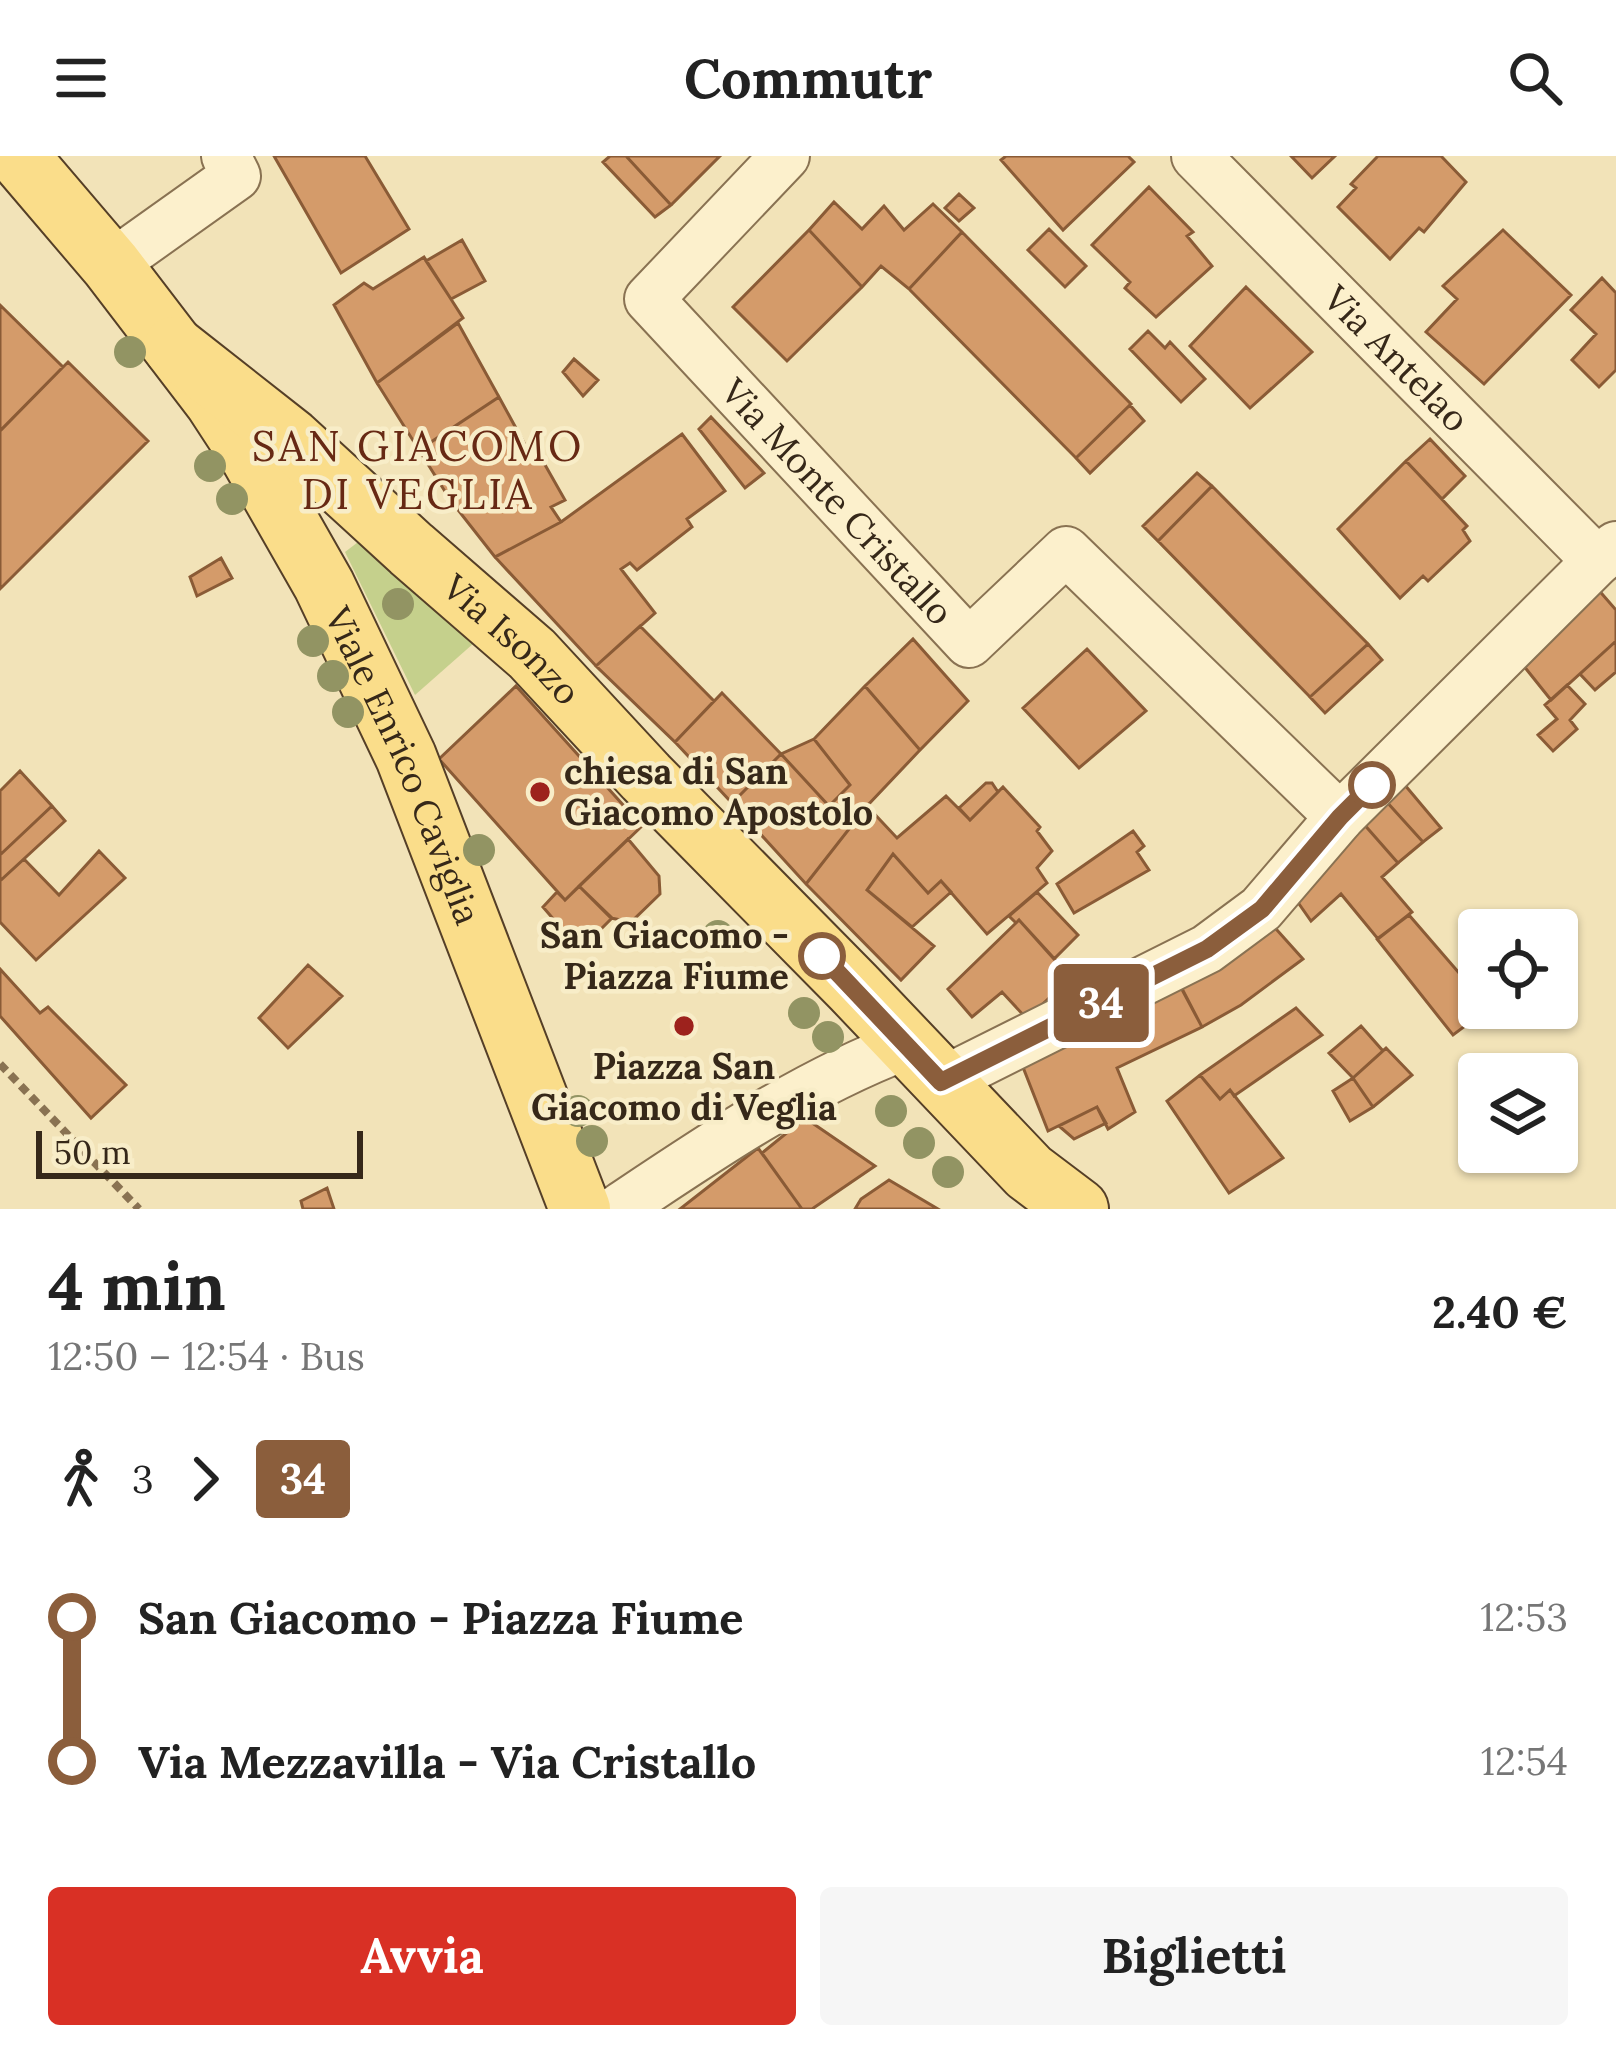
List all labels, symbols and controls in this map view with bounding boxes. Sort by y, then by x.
text: Commutr [684,44,932,113]
icon: menu [48,45,114,111]
icon: search [1502,45,1568,111]
street label: Via Antelao [1313,275,1479,442]
street label: Via Monte Cristallo [711,368,963,634]
district label: SAN GIACOMO DI VEGLIA [252,419,584,521]
street label: Via Isonzo [433,563,590,714]
street label: Viale Enrico Caviglia [314,599,491,931]
place label: chiesa di San Giacomo Apostolo [564,748,873,835]
unlabelled marker [1350,763,1394,807]
marker: chiesa di San Giacomo Apostolo [527,779,553,805]
map controls [1458,909,1578,1173]
button: locate [1458,909,1578,1029]
place label: San Giacomo - Piazza Fiume [540,912,789,999]
marker: San Giacomo - Piazza Fiume [800,934,844,978]
line badge: 34 [1047,964,1155,1042]
text: 34 [1078,976,1124,1030]
marker: Piazza San Giacomo di Veglia [671,1013,697,1039]
place label: Piazza San Giacomo di Veglia [531,1043,837,1130]
button: layers [1458,1053,1578,1173]
scale bar [36,1125,363,1178]
text: 50 m [54,1131,131,1173]
text: 4 min [48,1244,226,1328]
text: 2.40 € [1432,1283,1568,1340]
text: 12:50 – 12:54 · Bus [48,1331,365,1381]
icon: walk [48,1446,114,1512]
icon: forward [172,1446,238,1512]
text: 34 [280,1452,326,1506]
text: 3 [132,1454,154,1504]
text: San Giacomo - Piazza Fiume [138,1589,744,1646]
text: 12:53 [1480,1592,1568,1642]
text: Via Mezzavilla - Via Cristallo [138,1733,756,1790]
text: 12:54 [1481,1736,1568,1786]
button: Avvia [48,1887,796,2025]
button: Biglietti [820,1887,1568,2025]

